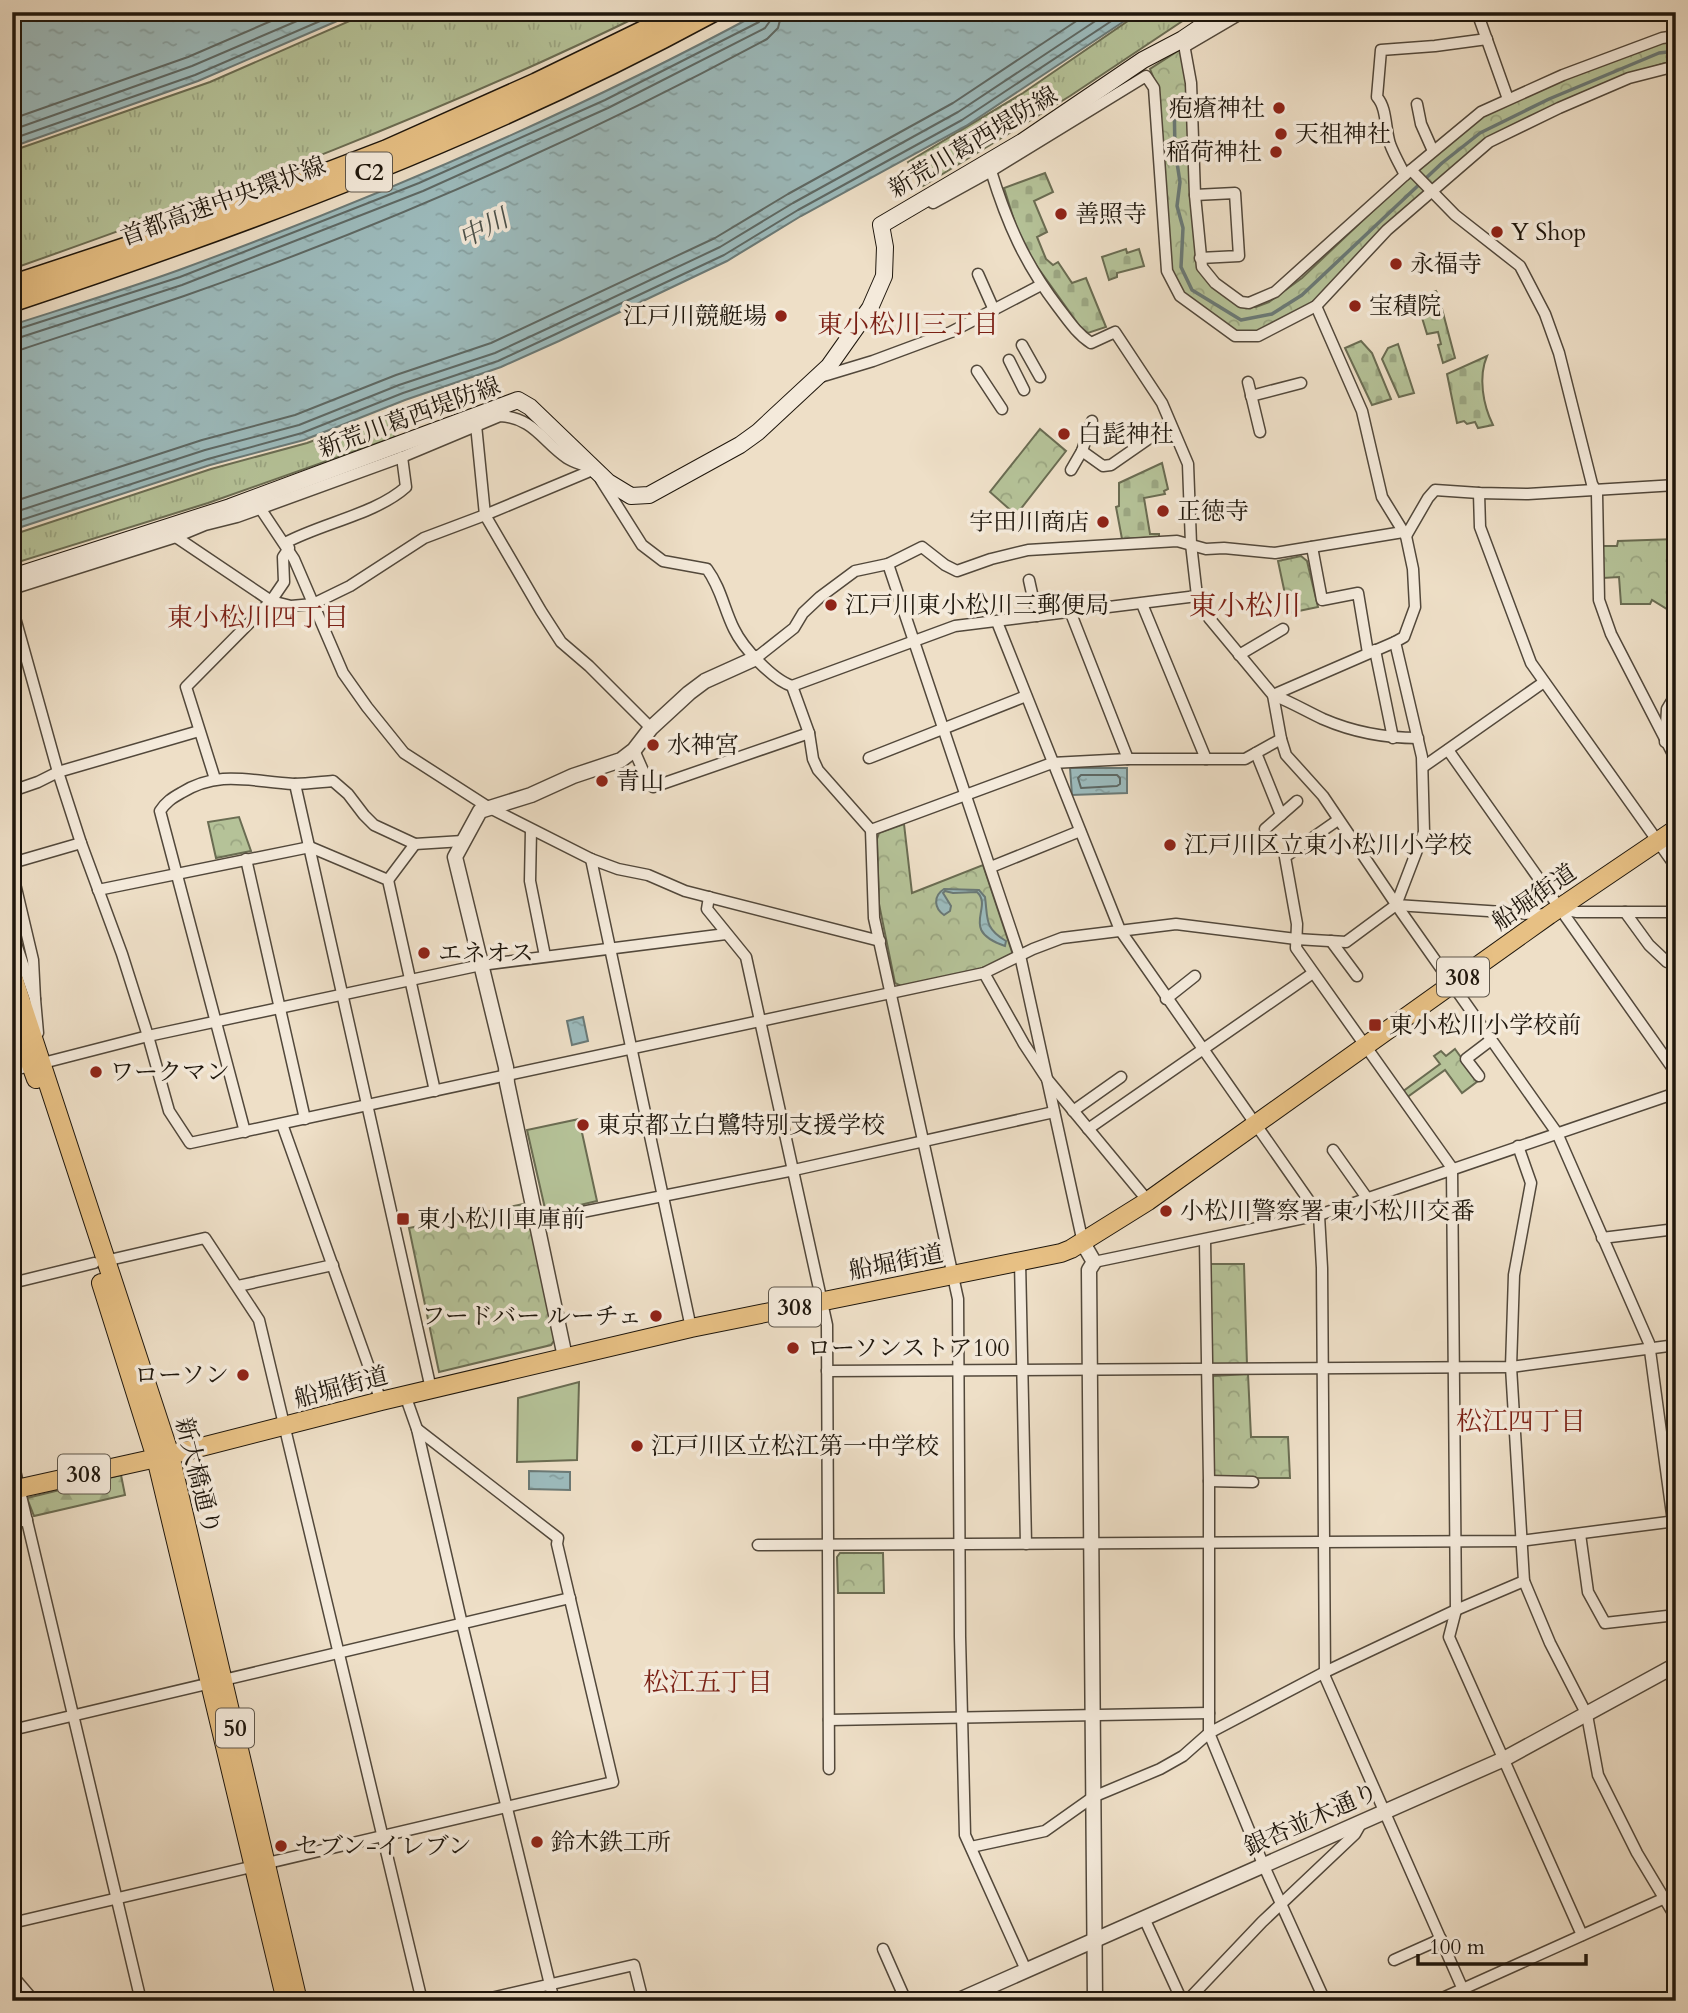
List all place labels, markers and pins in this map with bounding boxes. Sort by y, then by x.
place label: 疱瘡神社 [1169,92,1265,125]
marker: 疱瘡神社 [1271,100,1287,116]
place label: 天祖神社 [1295,118,1391,151]
marker: 天祖神社 [1273,126,1289,142]
place label: 稲荷神社 [1166,136,1262,169]
marker: 稲荷神社 [1268,144,1284,160]
place label: 善照寺 [1075,198,1147,231]
marker: 善照寺 [1053,206,1069,222]
place label: Y Shop [1511,216,1586,249]
marker: Y Shop [1489,224,1505,240]
place label: 永福寺 [1410,248,1482,281]
marker: 永福寺 [1388,256,1404,272]
place label: 宝積院 [1369,290,1441,323]
marker: 宝積院 [1347,298,1363,314]
place label: 江戸川競艇場 [623,300,767,333]
marker: 江戸川競艇場 [773,308,789,324]
place label: 白髭神社 [1078,418,1174,451]
marker: 白髭神社 [1056,426,1072,442]
place label: 正徳寺 [1177,495,1249,528]
marker: 正徳寺 [1155,503,1171,519]
place label: 宇田川商店 [969,506,1089,539]
marker: 宇田川商店 [1095,514,1111,530]
place label: 江戸川東小松川三郵便局 [845,589,1109,622]
marker: 江戸川東小松川三郵便局 [823,597,839,613]
place label: 水神宮 [667,729,739,762]
marker: 水神宮 [645,737,661,753]
place label: 青山 [616,765,664,798]
marker: 青山 [594,773,610,789]
place label: 江戸川区立東小松川小学校 [1184,829,1472,862]
marker: 江戸川区立東小松川小学校 [1162,837,1178,853]
place label: エネオス [438,937,534,970]
marker: エネオス [416,945,432,961]
place label: 東小松川小学校前 [1389,1009,1581,1042]
marker: 東小松川小学校前 [1367,1017,1383,1033]
place label: ワークマン [110,1056,230,1089]
marker: ワークマン [88,1064,104,1080]
place label: 東京都立白鷺特別支援学校 [597,1109,885,1142]
marker: 東京都立白鷺特別支援学校 [575,1117,591,1133]
place label: 小松川警察署 東小松川交番 [1180,1195,1474,1228]
place label: 東小松川車庫前 [417,1203,585,1236]
marker: 小松川警察署 東小松川交番 [1158,1203,1174,1219]
marker: 東小松川車庫前 [395,1211,411,1227]
place label: フードバー ルーチェ [421,1300,642,1333]
marker: フードバー ルーチェ [648,1308,664,1324]
place label: ローソンストア100 [807,1332,1009,1365]
marker: ローソンストア100 [785,1340,801,1356]
place label: ローソン [134,1359,229,1392]
marker: ローソン [235,1367,251,1383]
place label: 江戸川区立松江第一中学校 [651,1430,939,1463]
marker: 江戸川区立松江第一中学校 [629,1438,645,1454]
place label: 鈴木鉄工所 [551,1826,671,1859]
place label: セブン-イレブン [295,1830,472,1863]
marker: 鈴木鉄工所 [529,1834,545,1850]
marker: セブン-イレブン [273,1838,289,1854]

